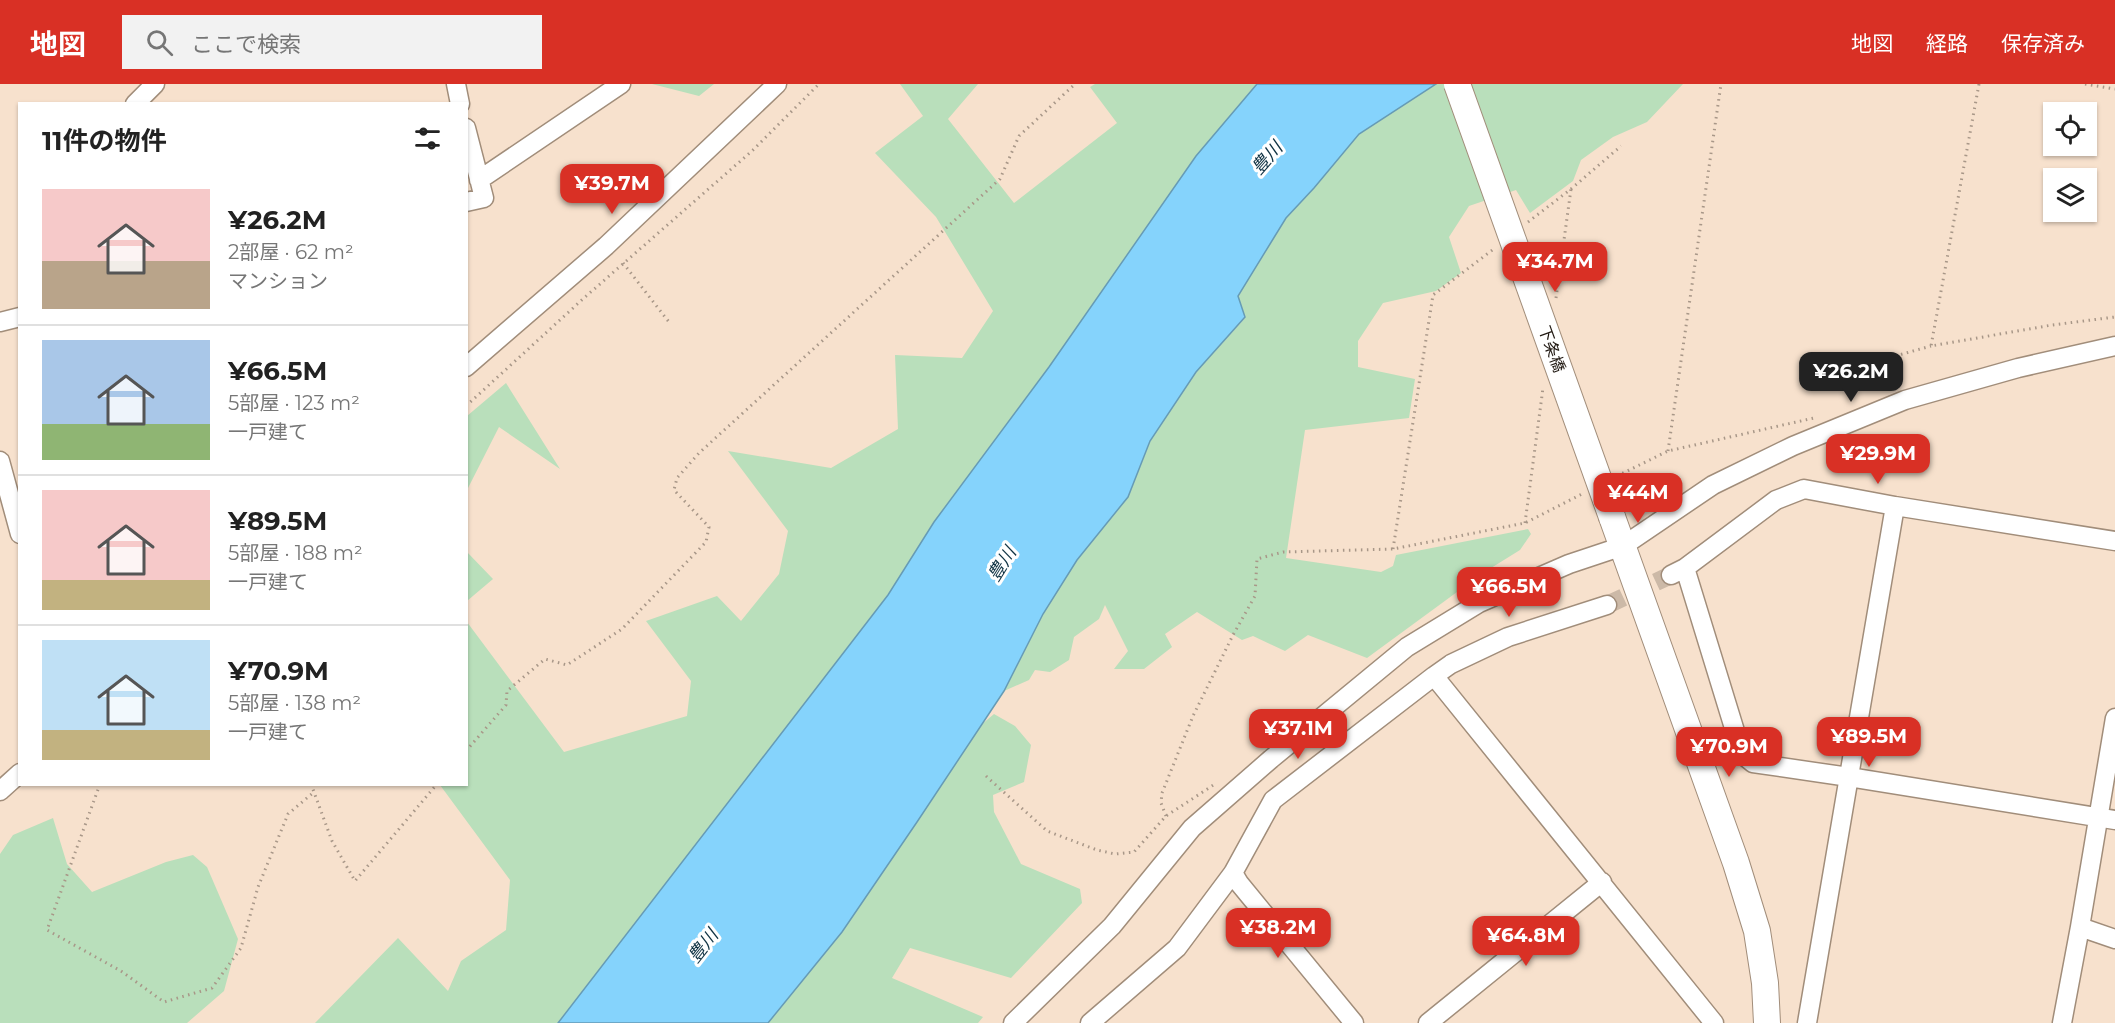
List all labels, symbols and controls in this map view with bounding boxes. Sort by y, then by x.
search box [122,15,542,69]
icon: search [143,26,176,59]
text: 地図 [30,27,86,61]
text: ここで検索 [191,31,301,58]
text: 地図 [1851,31,1893,56]
text: 経路 [1926,31,1968,56]
text: 保存済み [2001,31,2085,56]
map controls [2043,102,2097,222]
button: locate [2043,102,2097,156]
icon: filters [411,122,444,155]
text: 11件の物件 [42,125,166,157]
water label: 豊川 [1247,136,1288,179]
pin: ¥39.7M [563,164,661,215]
button: layers [2043,168,2097,222]
text: ¥39.7M [574,171,650,195]
text: ¥26.2M [228,204,327,236]
icon: home [90,213,162,285]
text: 2部屋 · 62 m² [228,240,353,264]
pin: ¥34.7M [1506,242,1604,293]
text: ¥34.7M [1516,249,1594,273]
text: マンション [228,269,328,293]
street label: 下条橋 [1535,323,1569,375]
pin: ¥26.2M [1802,352,1900,403]
text: ¥66.5M [228,355,327,387]
text: ¥26.2M [1813,359,1889,383]
icon: home [90,364,162,436]
text: 5部屋 · 123 m² [228,391,360,415]
text: 一戸建て [228,420,308,444]
pin: ¥29.9M [1829,434,1927,485]
text: ¥29.9M [1840,441,1916,465]
pin: ¥44M [1602,473,1674,524]
text: ¥44M [1607,480,1669,504]
text: ¥89.5M [228,505,327,537]
icon: home [90,514,162,586]
text: 5部屋 · 188 m² [228,541,363,565]
water label: 豊川 [983,541,1022,585]
pin: ¥66.5M [1460,567,1558,618]
text: 一戸建て [228,570,308,594]
text: ¥66.5M [1471,574,1547,598]
text: ¥70.9M [228,655,329,687]
icon: home [90,664,162,736]
text: 5部屋 · 138 m² [228,691,361,715]
pin: ¥37.1M [1249,709,1347,760]
text: ¥37.1M [1263,716,1333,740]
pin: ¥89.5M [1820,717,1918,768]
text: 一戸建て [228,720,308,744]
text: ¥89.5M [1831,724,1907,748]
pin: ¥70.9M [1680,727,1778,778]
text: ¥70.9M [1690,734,1768,758]
pin: ¥38.2M [1229,908,1327,959]
text: ¥38.2M [1240,915,1316,939]
pin: ¥64.8M [1477,916,1575,967]
water label: 豊川 [683,923,724,967]
text: ¥64.8M [1486,923,1566,947]

